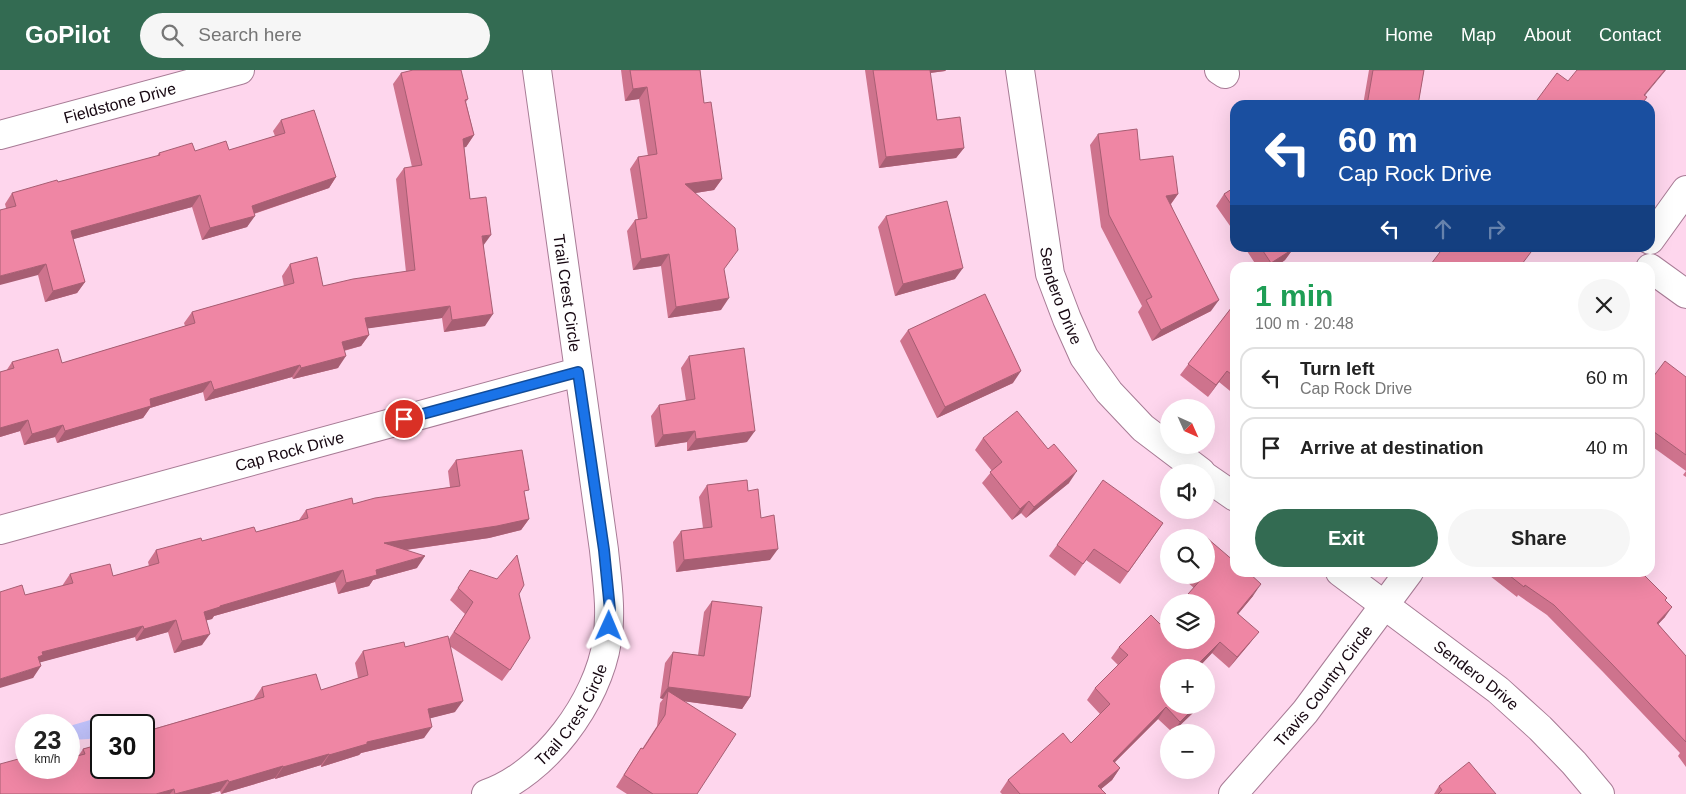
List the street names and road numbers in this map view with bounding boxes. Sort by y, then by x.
street label: Fieldstone Drive [62,79,178,126]
street label: Trail Crest Circle [550,233,584,353]
street label: Sendero Drive [1038,246,1086,347]
street label: Cap Rock Drive [233,428,346,474]
street label: Travis Country Circle [1271,622,1375,750]
street label: Sendero Drive [1431,637,1522,713]
street label: Trail Crest Circle [532,661,610,769]

